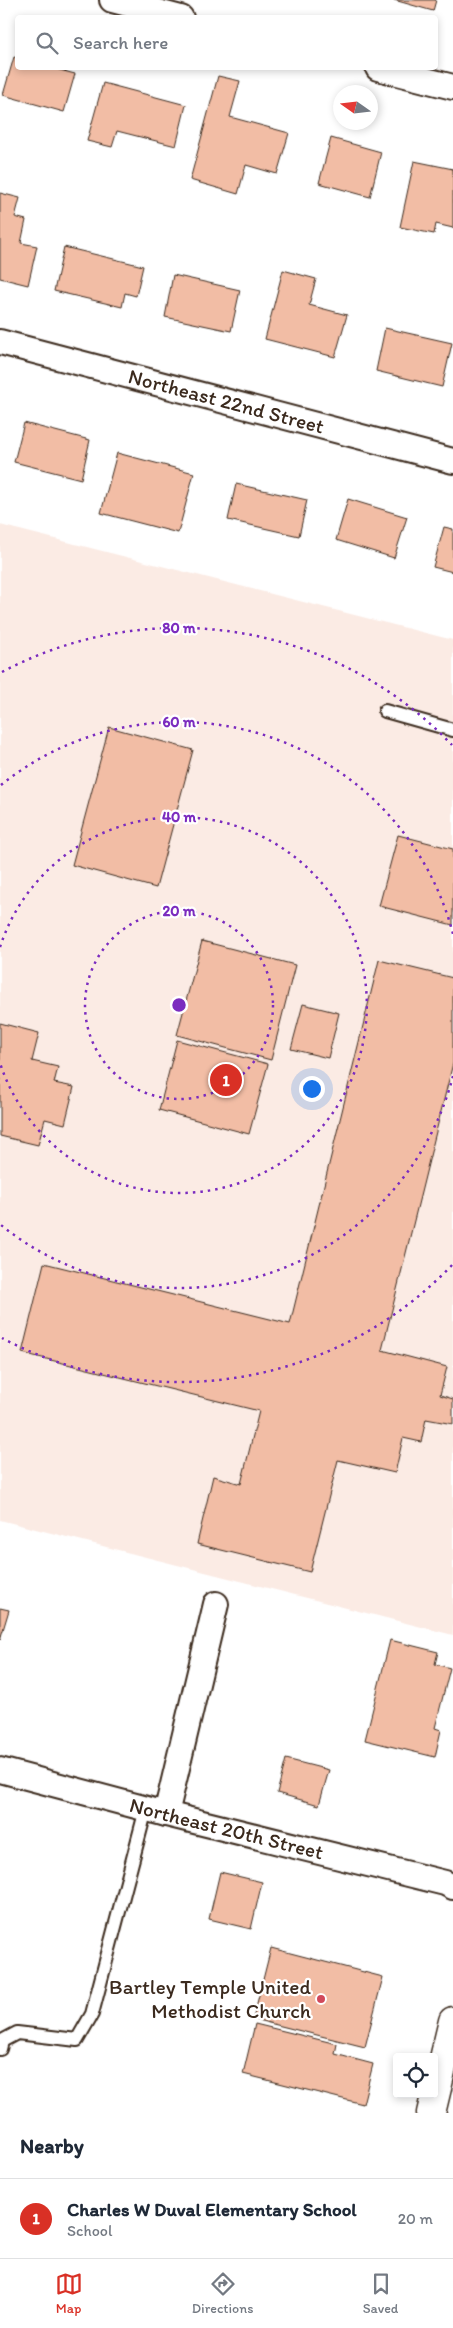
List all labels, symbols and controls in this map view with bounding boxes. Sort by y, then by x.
search box [15,15,438,70]
icon: search [33,29,61,57]
text: Search here [73,31,168,54]
north arrow [333,85,378,130]
street label: Northeast 22nd Street [126,363,327,439]
text: 80 m [162,619,196,637]
text: 60 m [162,713,196,731]
text: 40 m [162,808,197,826]
text: 20 m [162,902,196,920]
centre of rings [170,996,188,1014]
pin: 1 [210,1061,242,1099]
your location [299,1076,325,1102]
street label: Northeast 20th Street [127,1792,326,1865]
place label: Bartley Temple United Methodist Church [109,1974,311,2023]
marker: Bartley Temple United Methodist Church [315,1993,327,2005]
map controls [393,2053,438,2098]
button: locate [393,2053,438,2098]
text: Nearby [20,2133,84,2158]
text: Charles W Duval Elementary School [67,2198,357,2221]
text: 1 [32,2209,40,2228]
text: 20 m [398,2209,433,2228]
text: School [67,2221,113,2240]
tab: Map [55,2270,83,2317]
tab: Directions [192,2270,253,2317]
tab: Saved [363,2270,398,2317]

